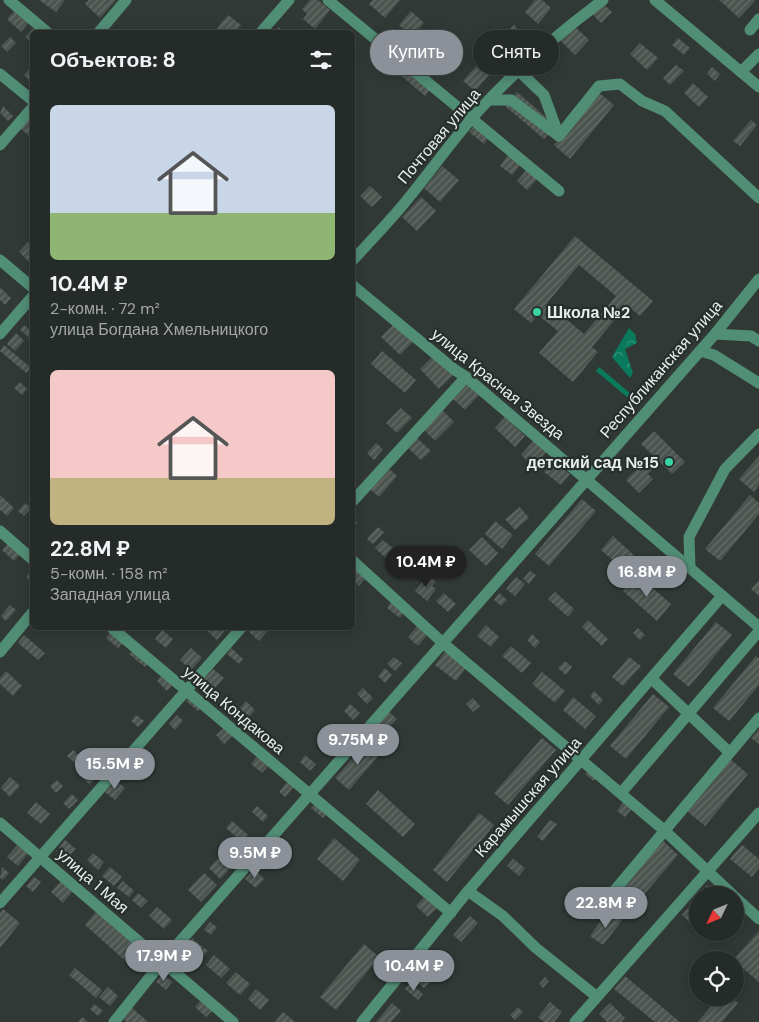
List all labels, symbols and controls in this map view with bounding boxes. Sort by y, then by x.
chip: Купить [370,30,463,75]
chip: Снять [473,30,559,75]
text: Объектов: 8 [50,46,176,74]
icon: filters [307,46,335,74]
street label: Почтовая улица [393,84,485,188]
icon: home [148,138,238,228]
text: 10.4M ₽ [50,270,128,298]
street label: Республиканская улица [595,295,727,443]
text: 2-комн. · 72 m² [50,298,160,319]
place label: Школа №2 [547,302,630,323]
marker: Школа №2 [531,306,543,318]
text: улица Богдана Хмельницкого [50,319,268,340]
street label: улица Красная Звезда [427,324,569,444]
icon: home [148,403,238,493]
place label: детский сад №15 [527,452,659,473]
marker: детский сад №15 [663,456,675,468]
text: 22.8M ₽ [50,535,130,563]
pin: 10.4M ₽ [380,546,472,588]
text: 10.4M ₽ [396,551,456,572]
pin: 16.8M ₽ [601,556,693,598]
text: 16.8M ₽ [618,561,676,582]
text: 5-комн. · 158 m² [50,563,167,584]
text: Западная улица [50,584,170,605]
street label: улица Кондакова [179,661,289,759]
pin: 9.75M ₽ [312,724,404,766]
text: 9.75M ₽ [328,729,388,750]
street label: Карамышская улица [470,732,586,861]
pin: 15.5M ₽ [69,748,161,790]
text: 15.5M ₽ [86,753,144,774]
pin: 9.5M ₽ [214,836,296,879]
text: 9.5M ₽ [229,842,281,863]
street label: улица 1 Мая [53,844,133,918]
pin: 22.8M ₽ [560,886,652,929]
north arrow [689,886,744,941]
map controls [689,886,744,1006]
text: 22.8M ₽ [575,892,637,913]
pin: 17.9M ₽ [118,940,210,982]
text: 17.9M ₽ [136,945,192,966]
pin: 10.4M ₽ [368,950,460,992]
button: locate [689,951,744,1006]
text: 10.4M ₽ [384,955,444,976]

